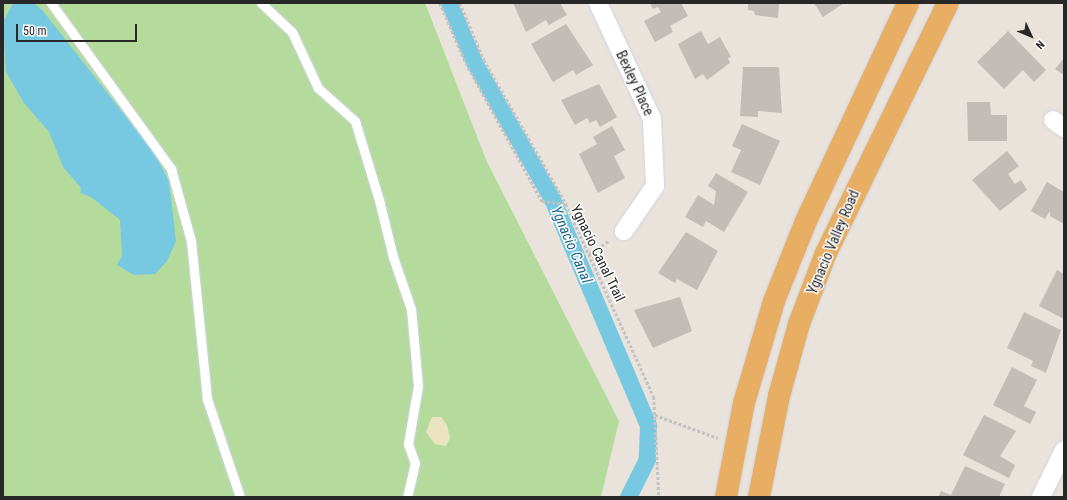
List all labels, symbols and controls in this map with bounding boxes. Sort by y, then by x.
scale bar [18,16,139,42]
north arrow [1011,16,1051,56]
text: 50 m [23,24,47,38]
text: N [1033,38,1047,52]
street label: Bexley Place [613,48,657,118]
street label: Ygnacio Valley Road [803,187,863,297]
street label: Ygnacio Canal Trail [567,202,629,304]
water label: Ygnacio Canal [547,204,595,286]

